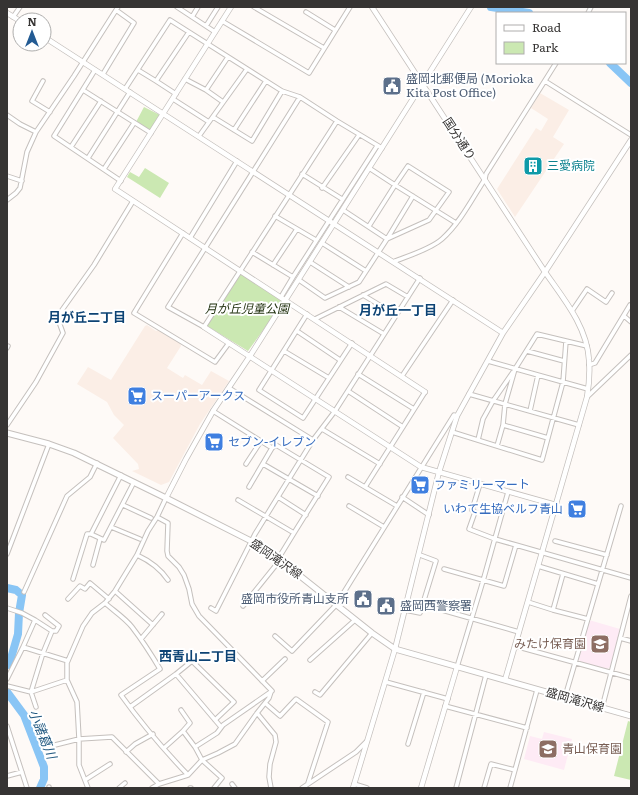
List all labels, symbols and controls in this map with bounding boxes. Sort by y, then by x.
north arrow [12,12,52,52]
legend [496,12,626,64]
text: N [27,13,37,29]
text: Road [532,18,562,36]
text: Park [532,38,559,56]
place label: 盛岡北郵便局 (Morioka Kita Post Office) [406,69,534,101]
public building icon: 盛岡北郵便局 (Morioka Kita Post Office) [381,75,403,97]
street label: 国分通り [439,113,480,163]
building icon: 三愛病院 [522,155,544,177]
place label: 三愛病院 [547,156,595,174]
park label: 月が丘児童公園 [205,299,291,317]
district label: 月が丘一丁目 [359,300,437,319]
district label: 月が丘二丁目 [48,307,126,326]
supermarket icon: スーパーアークス [126,385,148,407]
place label: スーパーアークス [151,386,245,404]
supermarket icon: セブン-イレブン [203,431,225,453]
place label: セブン-イレブン [228,432,316,450]
supermarket icon: ファミリーマート [409,474,431,496]
place label: ファミリーマート [434,475,530,493]
supermarket icon: いわて生協ベルフ青山 [566,498,588,520]
place label: いわて生協ベルフ青山 [443,499,563,517]
street label: 盛岡滝沢線 [247,534,306,583]
public building icon: 盛岡市役所青山支所 [352,588,374,610]
place label: 盛岡市役所青山支所 [241,589,349,607]
public building icon: 盛岡西警察署 [375,595,397,617]
place label: 盛岡西警察署 [400,596,472,614]
school or university icon: みたけ保育園 [589,633,611,655]
place label: みたけ保育園 [514,634,586,652]
district label: 西青山二丁目 [159,646,237,665]
street label: 盛岡滝沢線 [544,682,607,716]
water label: 小諸葛川 [25,706,63,763]
school or university icon: 青山保育園 [537,738,559,760]
place label: 青山保育園 [562,739,622,757]

